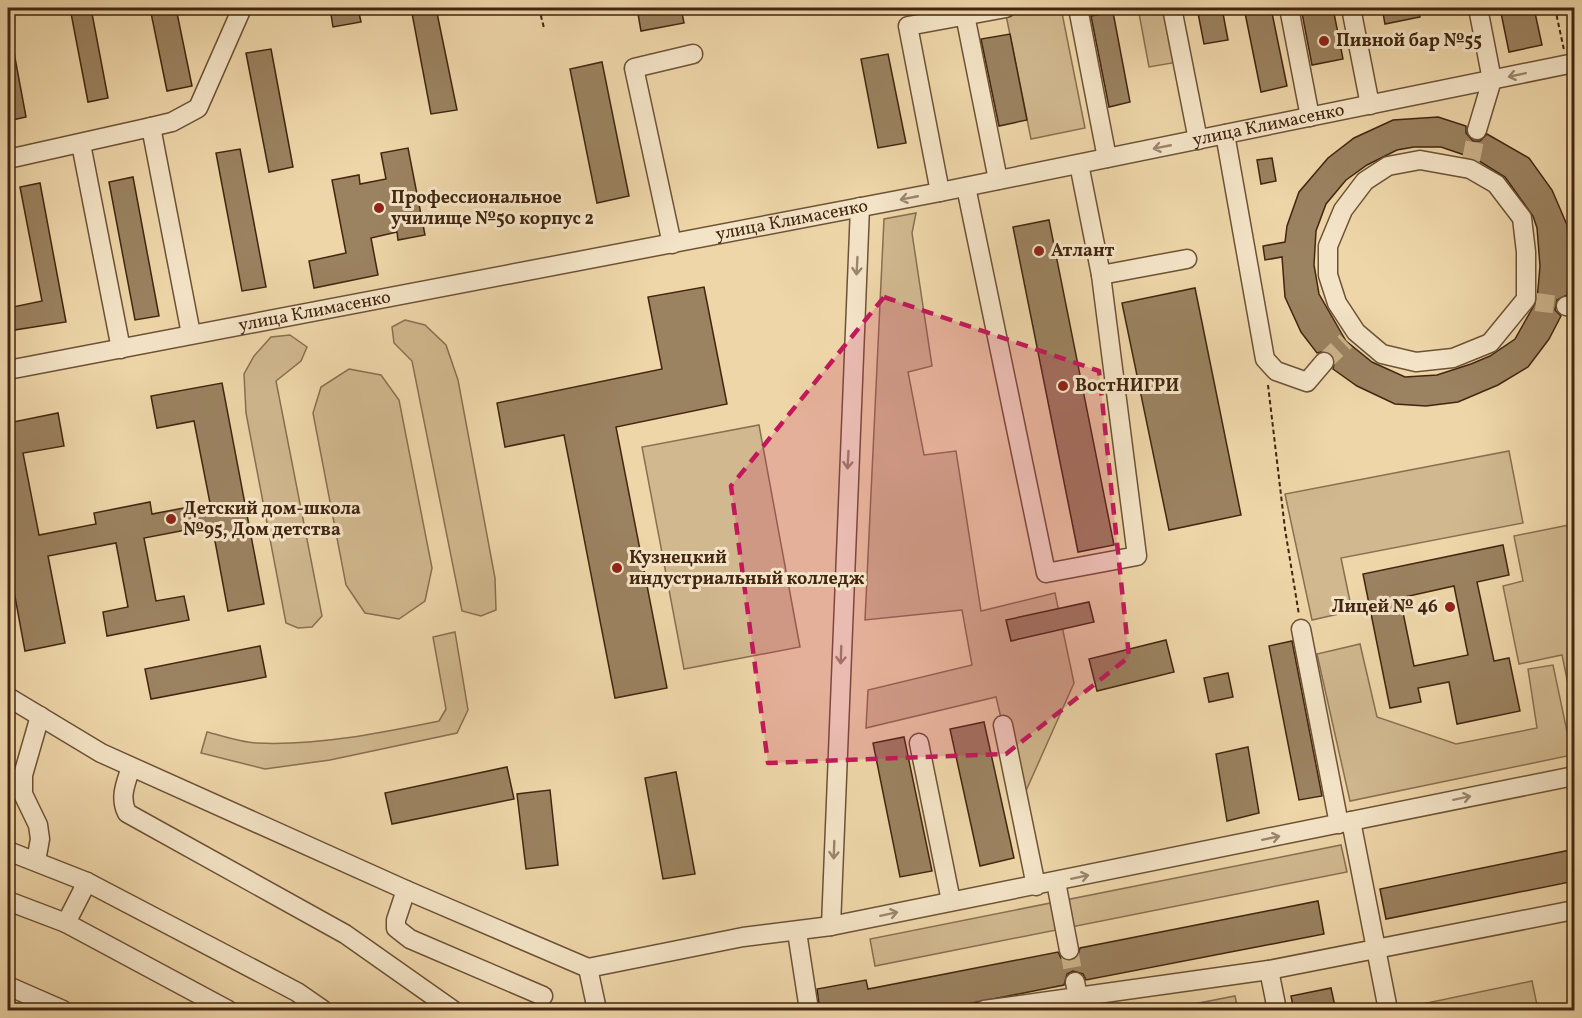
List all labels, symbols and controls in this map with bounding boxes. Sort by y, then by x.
place label: Пивной бар №55 [1336,29,1482,54]
marker: Пивной бар №55 [1317,34,1331,48]
one-way arrow [1508,70,1527,81]
street label: улица Климасенко [1190,98,1347,153]
one-way arrow [1152,142,1172,153]
place label: Профессиональное училище №50 корпус 2 [391,186,594,232]
one-way arrow [899,193,919,204]
street label: улица Климасенко [714,194,870,247]
marker: Профессиональное училище №50 корпус 2 [372,201,386,215]
place label: Атлант [1051,239,1115,264]
marker: Атлант [1032,244,1046,258]
one-way arrow [851,255,862,275]
street label: улица Климасенко [236,285,393,338]
place label: ВостНИГРИ [1075,374,1179,399]
marker: ВостНИГРИ [1056,379,1070,393]
one-way arrow [843,450,854,470]
place label: Детский дом-школа №95, Дом детства [183,497,361,543]
marker: Детский дом-школа №95, Дом детства [164,512,178,526]
place label: Кузнецкий индустриальный колледж [629,546,865,592]
marker: Кузнецкий индустриальный колледж [610,561,624,575]
place label: Лицей № 46 [1332,595,1438,620]
marker: Лицей № 46 [1443,600,1457,614]
one-way arrow [835,645,846,665]
one-way arrow [1452,792,1471,804]
one-way arrow [1261,831,1280,843]
one-way arrow [828,840,840,860]
one-way arrow [1070,871,1089,882]
one-way arrow [879,908,898,920]

